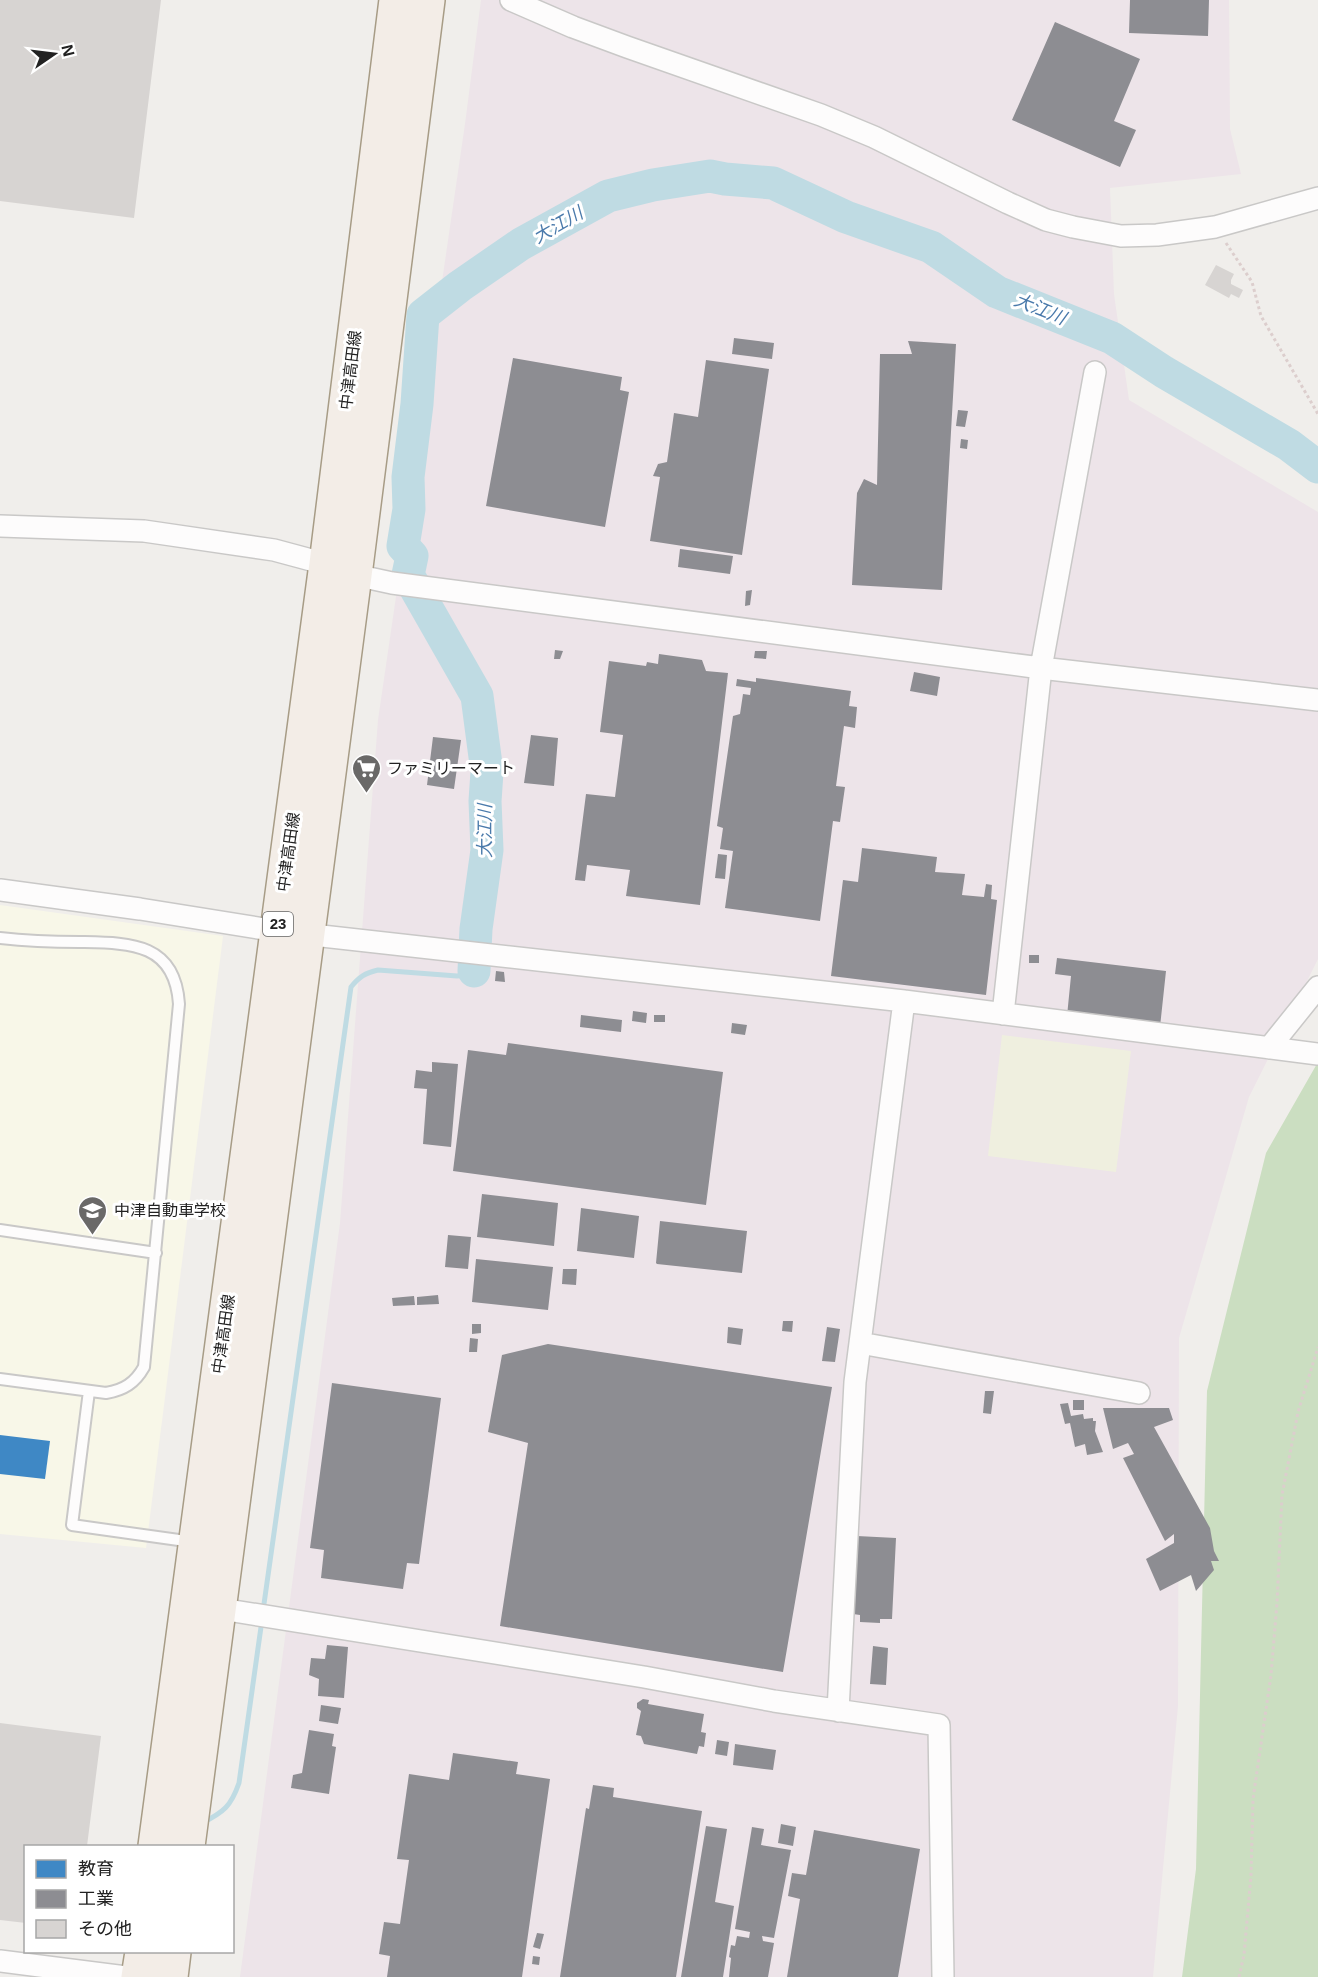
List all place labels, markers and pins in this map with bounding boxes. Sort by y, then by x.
supermarket icon: ファミリーマート [350,752,382,794]
place label: ファミリーマート [387,760,515,777]
school or university icon: 中津自動車学校 [77,1194,109,1236]
place label: 中津自動車学校 [114,1202,226,1219]

